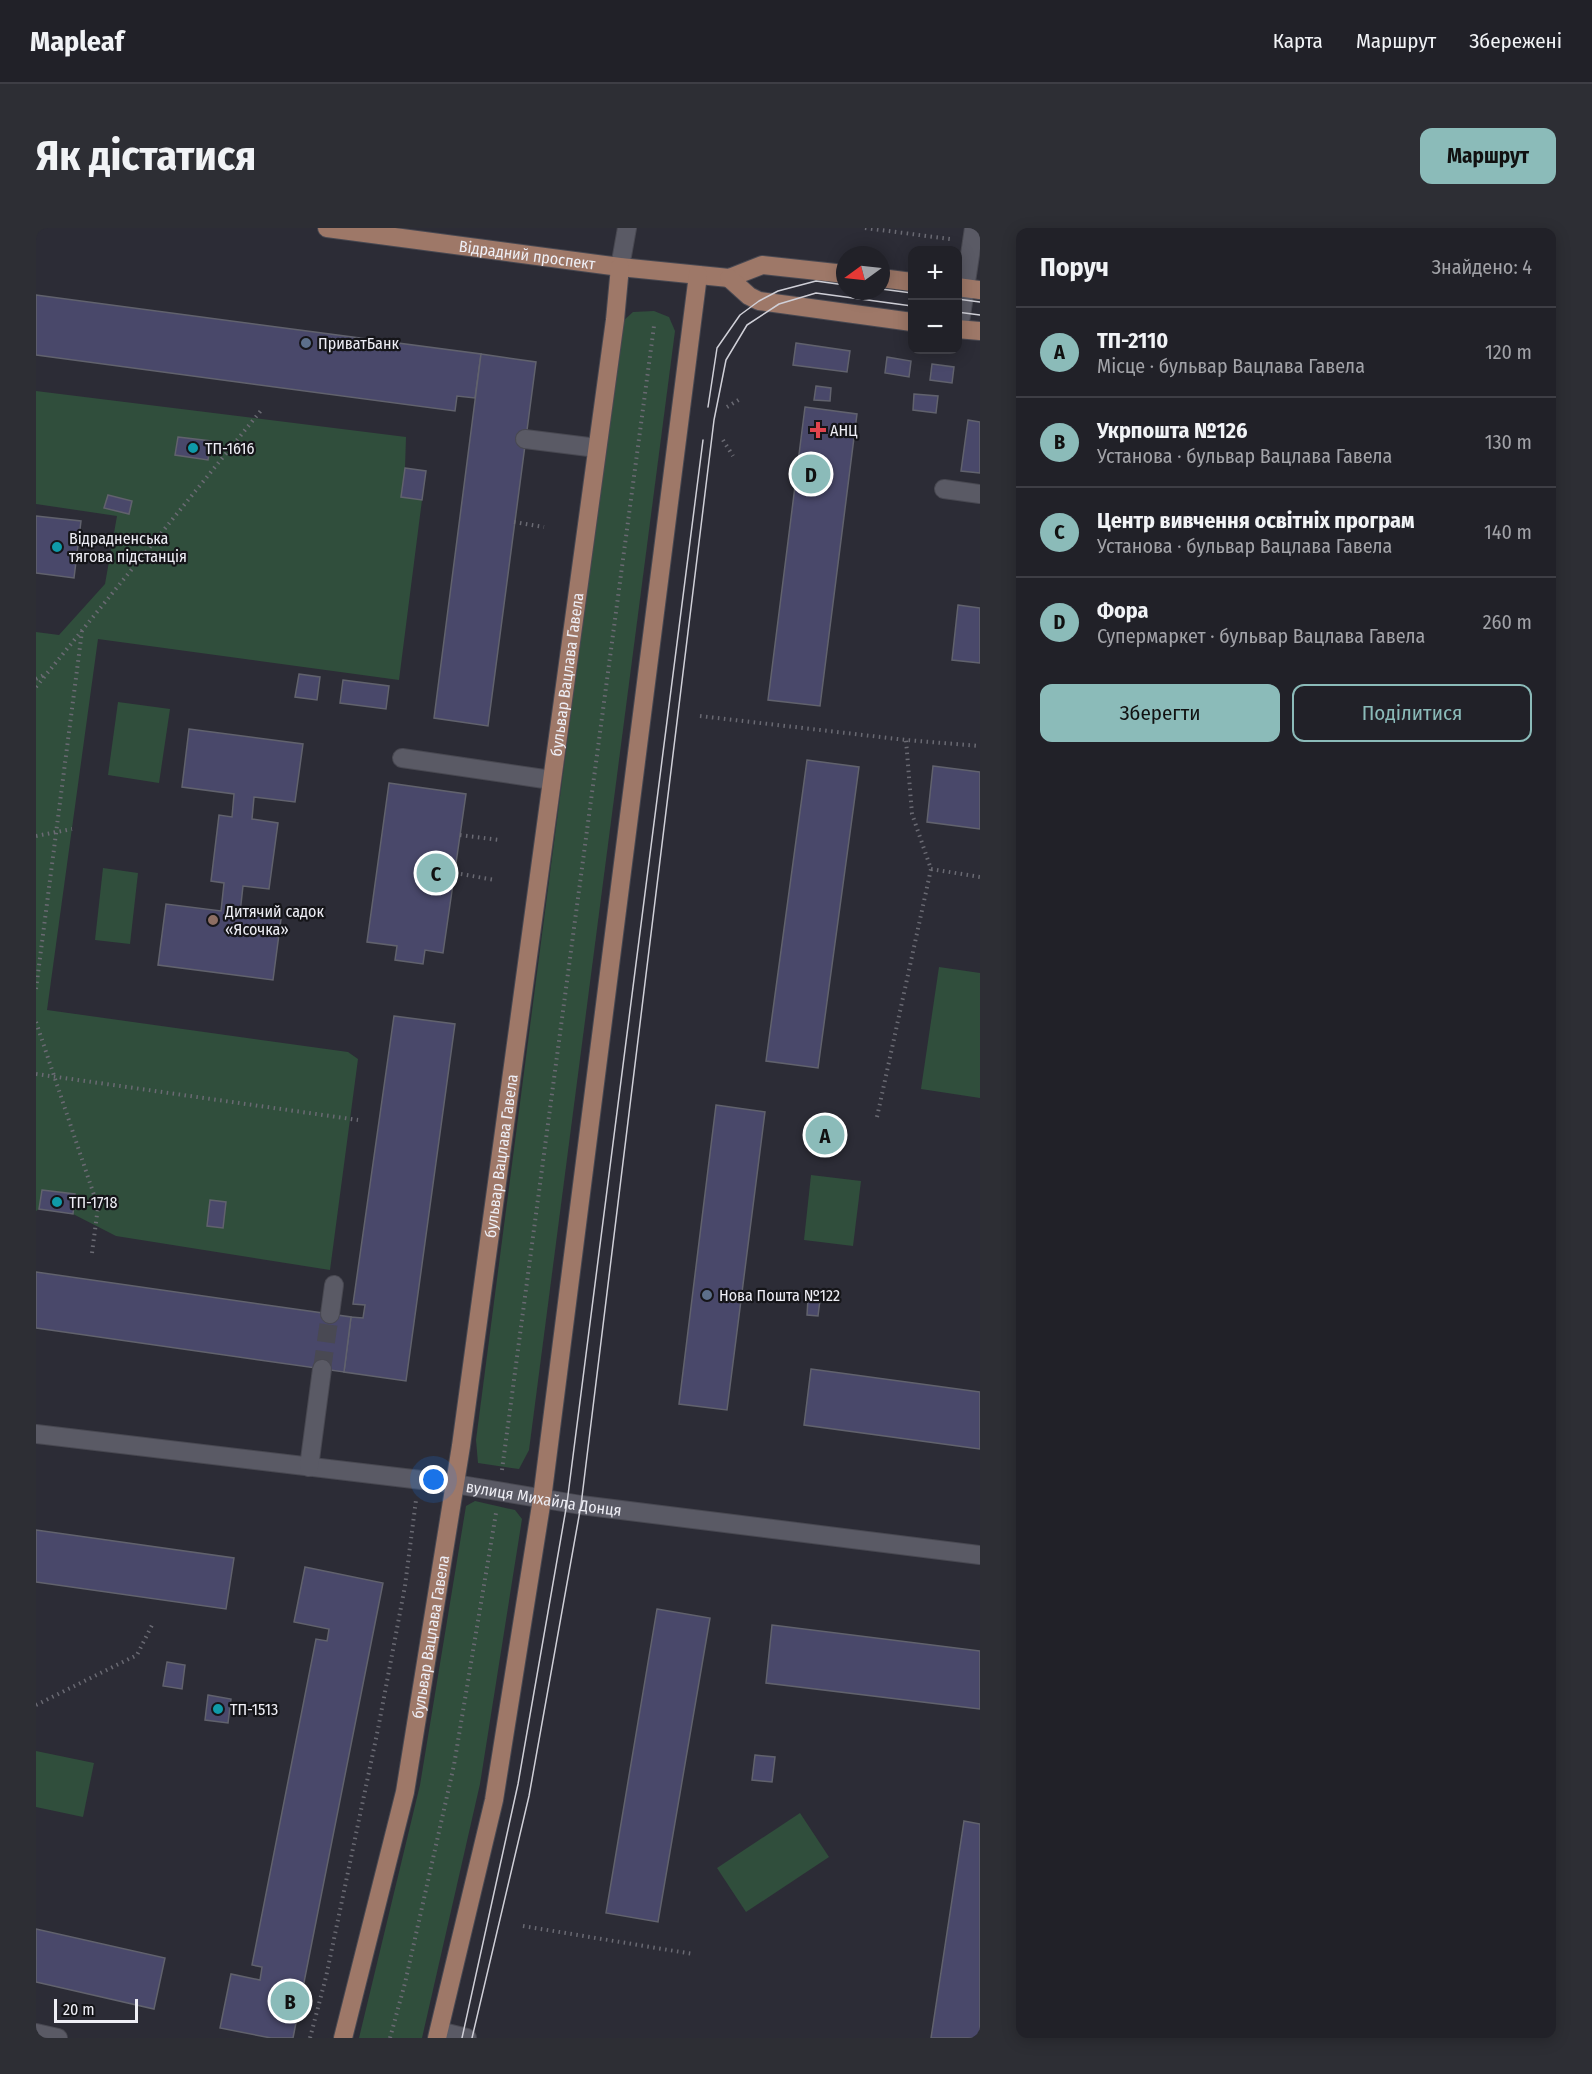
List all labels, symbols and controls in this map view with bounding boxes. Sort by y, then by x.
text: Mapleaf [30,25,124,58]
text: Карта [1273,28,1323,54]
text: Маршрут [1356,28,1436,54]
text: Збережені [1469,28,1562,54]
button: Маршрут [1420,128,1556,184]
text: Як дістатися [36,131,256,181]
street label: Відрадний проспект [458,236,597,273]
north arrow [836,246,890,300]
map controls [908,246,962,354]
button: + [908,246,962,300]
text: Поруч [1040,252,1109,283]
text: Знайдено: 4 [1432,255,1532,279]
button: − [908,300,962,354]
text: ТП-2110 [1097,327,1168,354]
place label: ПриватБанк [318,334,399,353]
marker: ПриватБанк [299,336,313,350]
text: A [1054,340,1065,364]
text: 120 m [1485,340,1532,364]
text: Місце · бульвар Вацлава Гавела [1097,354,1365,378]
text: Укрпошта №126 [1097,417,1248,444]
place label: АНЦ [830,421,858,440]
marker: АНЦ [811,423,825,437]
text: B [1054,430,1065,454]
text: 130 m [1485,430,1532,454]
place label: ТП-1616 [205,439,255,458]
marker: ТП-1616 [186,441,200,455]
text: Установа · бульвар Вацлава Гавела [1097,444,1392,468]
pin: D [792,452,830,496]
text: Центр вивчення освітніх програм [1097,507,1414,534]
text: C [1054,520,1065,544]
text: 140 m [1484,520,1532,544]
place label: Відрадненська тягова підстанція [69,529,187,566]
text: Установа · бульвар Вацлава Гавела [1097,534,1392,558]
marker: Відрадненська тягова підстанція [50,540,64,554]
street label: бульвар Вацлава Гавела [546,591,587,757]
text: Фора [1097,597,1148,624]
text: D [1054,610,1065,634]
text: 260 m [1483,610,1532,634]
text: Супермаркет · бульвар Вацлава Гавела [1097,624,1425,648]
button: Зберегти [1040,684,1280,742]
button: Поділитися [1292,684,1532,742]
pin: C [416,850,456,896]
place label: Дитячий садок «Ясочка» [224,902,324,939]
marker: Дитячий садок «Ясочка» [206,913,220,927]
street label: бульвар Вацлава Гавела [480,1073,521,1239]
pin: A [806,1112,844,1158]
place label: ТП-1718 [69,1193,118,1212]
marker: ТП-1718 [50,1195,64,1209]
place label: Нова Пошта №122 [719,1286,840,1305]
marker: Нова Пошта №122 [700,1288,714,1302]
your location [419,1465,448,1494]
street label: вулиця Михайла Донця [465,1477,623,1520]
street label: бульвар Вацлава Гавела [408,1554,453,1720]
place label: ТП-1513 [230,1700,278,1719]
marker: ТП-1513 [211,1702,225,1716]
pin: B [270,1978,310,2024]
scale bar [54,1996,138,2024]
text: 20 m [63,2000,94,2019]

